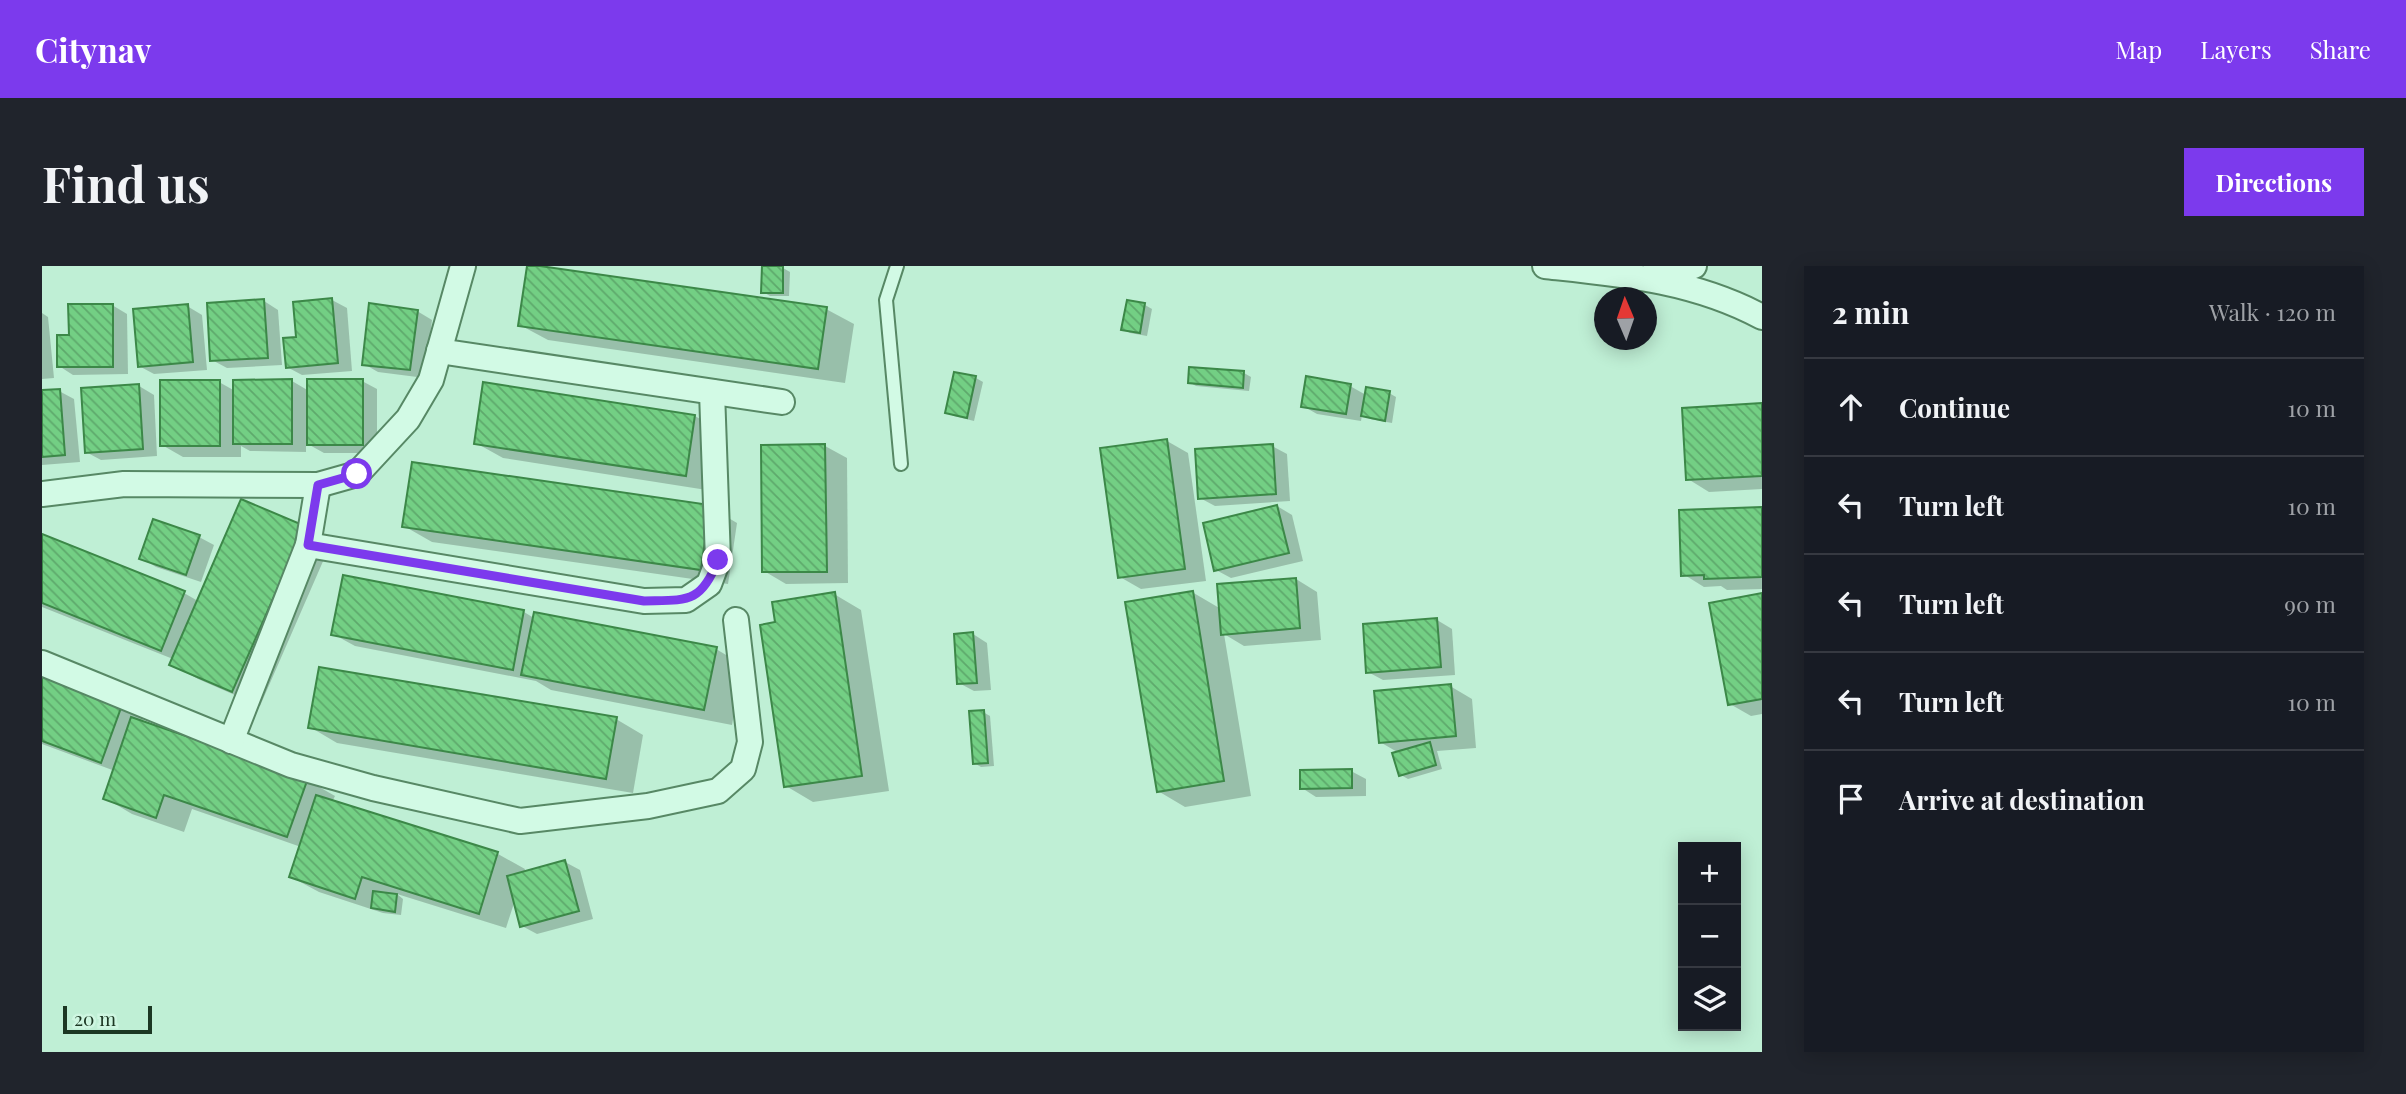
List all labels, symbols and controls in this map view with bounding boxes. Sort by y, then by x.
text: Citynav [35,27,151,71]
text: Map [2116,33,2162,65]
text: Layers [2200,33,2272,65]
text: Share [2310,33,2371,65]
button: Directions [2184,148,2364,216]
text: Find us [42,150,210,215]
north arrow [1594,287,1657,350]
text: 2 min [1832,292,1909,332]
text: Walk · 120 m [2209,296,2336,327]
icon: ahead [1832,388,1870,426]
text: Continue [1899,390,2010,425]
text: 10 m [2288,392,2336,423]
route start [341,458,372,489]
icon: left [1832,486,1870,524]
text: Turn left [1899,488,2004,523]
text: 10 m [2288,490,2336,521]
route end [702,544,733,575]
icon: left [1832,584,1870,622]
text: Turn left [1899,586,2004,621]
text: 90 m [2284,588,2336,619]
icon: left [1832,682,1870,720]
text: Turn left [1899,684,2004,719]
text: 10 m [2288,686,2336,717]
icon: arrive [1832,780,1870,818]
text: Arrive at destination [1899,782,2145,817]
map controls [1678,842,1741,1031]
button: + [1678,842,1741,905]
button: − [1678,905,1741,968]
button: layers [1678,968,1741,1031]
scale bar [63,1003,152,1035]
text: 20 m [74,1005,116,1031]

